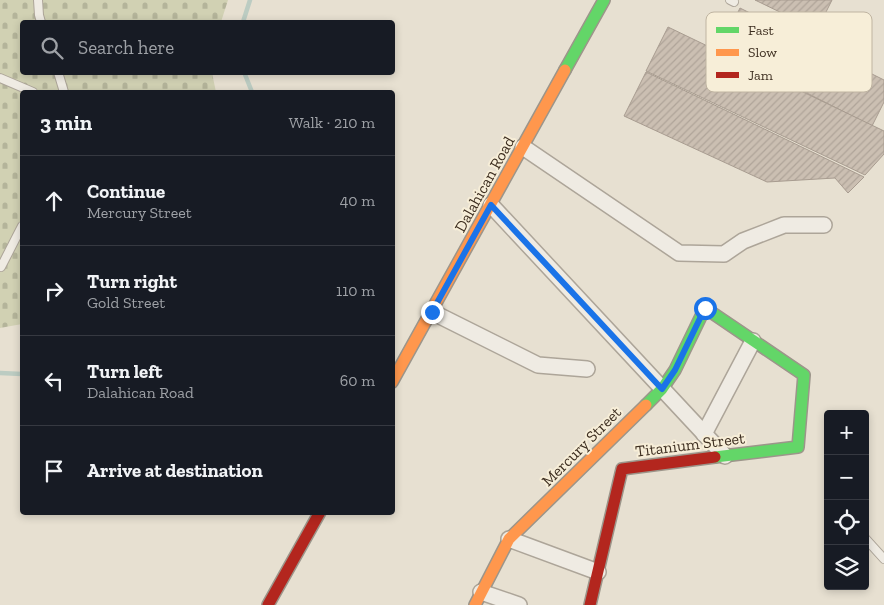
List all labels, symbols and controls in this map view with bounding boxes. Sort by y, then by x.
legend [706,12,872,92]
search box [20,20,395,75]
text: Fast [748,22,775,39]
icon: search [38,34,66,62]
text: Search here [78,36,174,59]
text: Slow [748,44,777,61]
text: Jam [748,67,773,84]
text: 3 min [40,110,92,135]
text: Walk · 210 m [289,113,375,132]
street label: Dalahican Road [450,133,519,236]
text: Continue [87,180,165,203]
icon: ahead [40,187,68,215]
text: 40 m [340,191,375,210]
text: Mercury Street [87,203,192,222]
text: Turn right [87,270,177,293]
icon: right [40,277,68,305]
text: 110 m [336,281,375,300]
text: Gold Street [87,293,165,312]
route start [694,297,717,320]
route end [421,301,444,324]
text: Turn left [87,360,162,383]
icon: left [40,367,68,395]
text: 60 m [340,371,375,390]
text: Dalahican Road [87,383,194,402]
street label: Mercury Street [538,403,625,490]
map controls [824,410,869,590]
button: + [824,410,869,455]
street label: Titanium Street [634,428,746,461]
button: − [824,455,869,500]
icon: arrive [40,457,68,485]
text: Arrive at destination [87,459,263,482]
button: locate [824,500,869,545]
button: layers [824,545,869,590]

